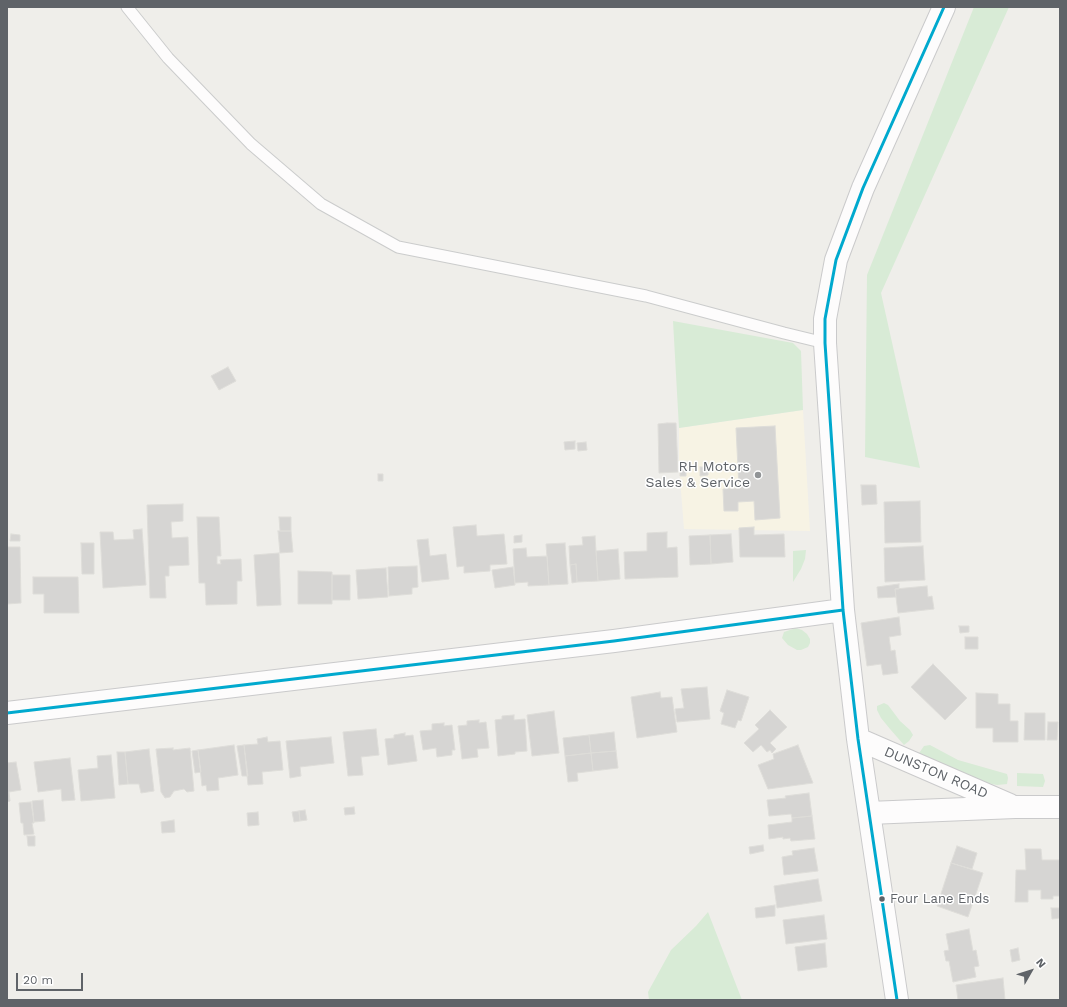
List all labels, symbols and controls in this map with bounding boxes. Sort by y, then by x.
place label: RH Motors Sales & Service [646,459,750,492]
marker: RH Motors Sales & Service [753,470,763,480]
street label: DUNSTON ROAD [882,744,990,802]
place label: Four Lane Ends [890,891,989,907]
marker: Four Lane Ends [877,894,887,904]
north arrow [1011,951,1051,991]
text: N [1033,956,1048,970]
scale bar [18,965,85,991]
text: 20 m [23,973,53,987]

